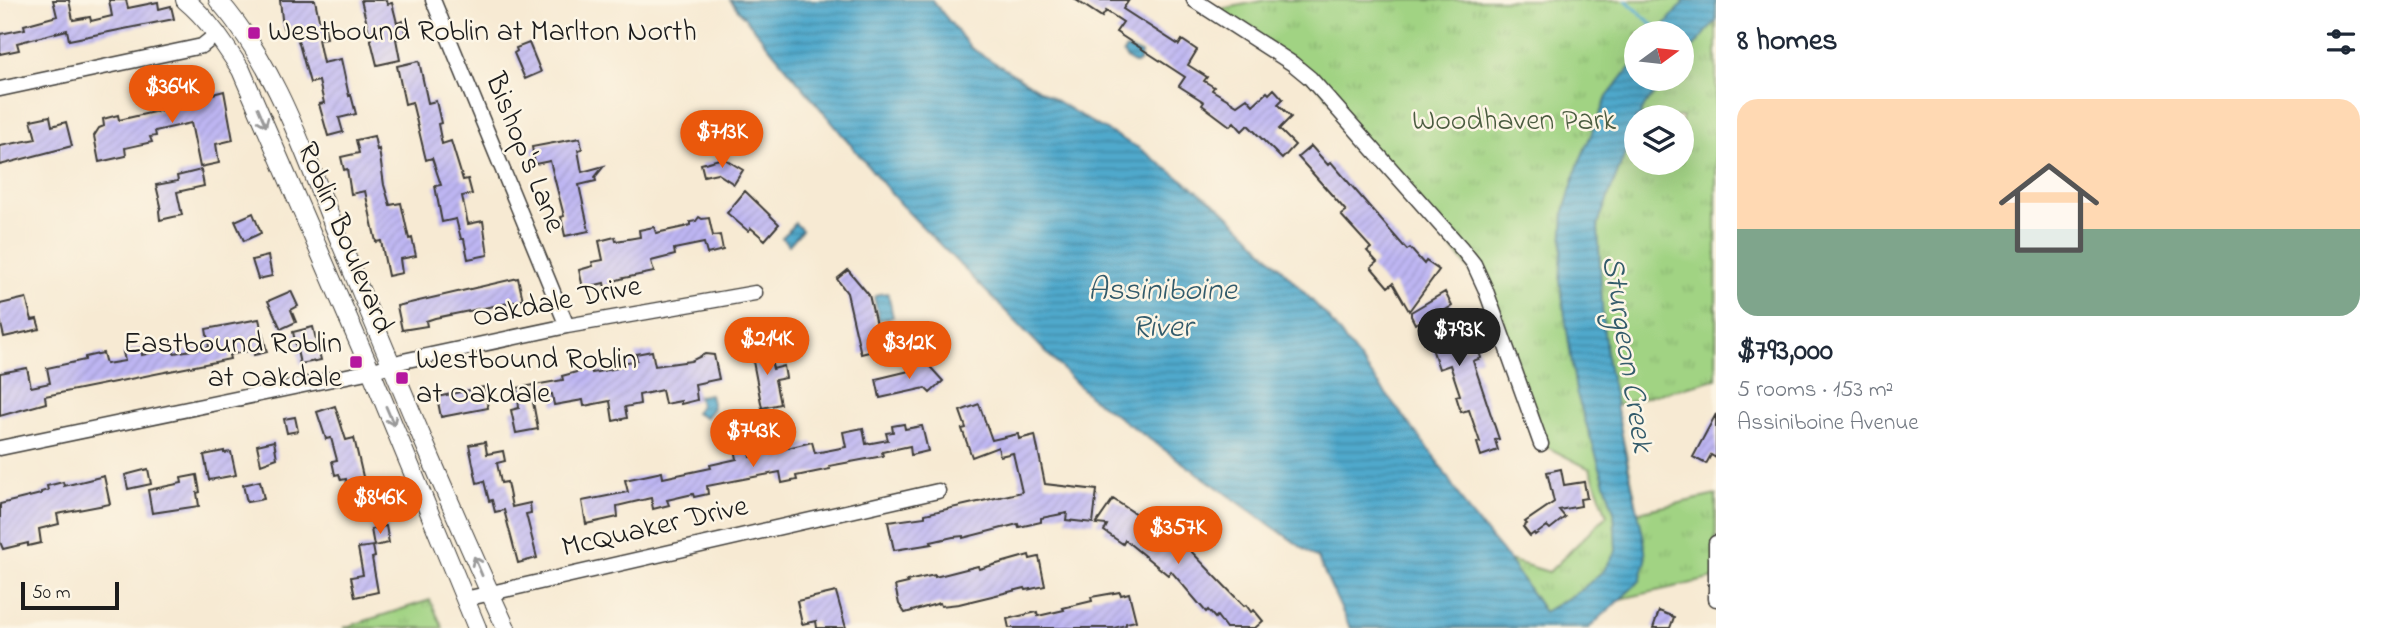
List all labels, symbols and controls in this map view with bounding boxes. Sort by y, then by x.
place label: Westbound Roblin at Marlton North [268,11,697,55]
text: 8 homes [1737,20,1838,64]
north arrow [1624,21,1694,91]
map controls [1624,21,1694,175]
icon: filters [2322,23,2360,61]
marker: Westbound Roblin at Marlton North [246,25,262,41]
pin: $364K [123,66,221,125]
street label: Bishop's Lane [472,66,576,240]
text: $364K [145,71,199,104]
park label: Woodhaven Park [1412,100,1617,144]
button: layers [1624,105,1694,175]
one-way arrow [256,106,269,127]
pin: $713K [673,110,771,170]
text: $713K [696,116,748,149]
street label: Roblin Boulevard [284,135,404,341]
icon: home [1986,145,2112,271]
water label: Sturgeon Creek [1587,252,1665,458]
street label: Oakdale Drive [469,265,646,341]
water label: Assiniboine River [1088,268,1238,352]
pin: $793K [1410,308,1508,368]
text: $793K [1434,314,1484,347]
pin: $214K [718,318,816,377]
pin: $312K [860,322,958,381]
place label: Eastbound Roblin at Oakdale [123,323,343,401]
text: $214K [740,323,794,356]
text: $312K [882,327,936,360]
text: $793,000 [1737,330,1833,374]
place label: Westbound Roblin at Oakdale [416,339,637,417]
marker: Eastbound Roblin at Oakdale [348,354,364,370]
marker: Westbound Roblin at Oakdale [394,370,410,386]
text: 5 rooms · 153 m² [1737,374,1893,407]
one-way arrow [384,405,397,427]
text: Assiniboine Avenue [1737,407,1919,440]
pin: $743K [704,410,802,469]
text: $743K [726,415,780,448]
pin: $846K [331,476,429,536]
text: $846K [353,482,407,515]
street label: McQuaker Drive [557,485,753,571]
pin: $357K [1129,506,1227,566]
text: $357K [1149,512,1207,545]
one-way arrow [471,555,484,577]
scale bar [21,579,119,611]
text: 50 m [32,580,71,607]

